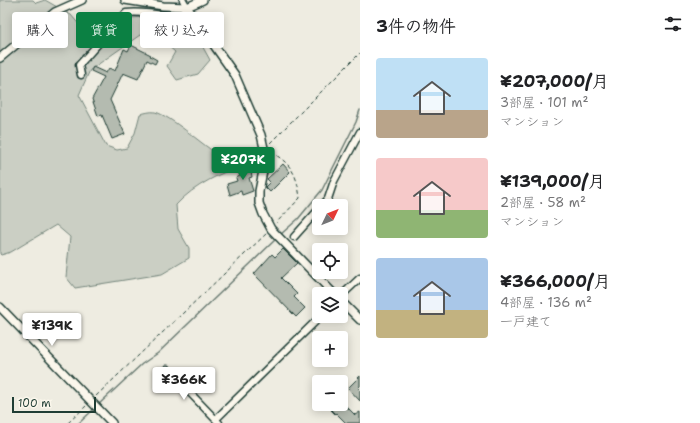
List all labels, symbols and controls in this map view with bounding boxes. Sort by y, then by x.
chip: 購入 [12,12,68,48]
chip: 賃貸 [76,12,132,48]
chip: 絞り込み [140,12,224,48]
icon: filters [662,13,684,35]
text: 3件の物件 [376,15,456,37]
text: ¥207,000/月 [500,70,609,92]
icon: home [408,74,456,122]
text: 3部屋 · 101 m² [500,94,588,111]
text: マンション [500,113,564,130]
pin: ¥207K [215,147,271,181]
text: ¥207K [221,151,265,168]
text: ¥139,000/月 [500,170,605,192]
icon: home [408,174,456,222]
text: 2部屋 · 58 m² [500,194,586,211]
north arrow [312,199,348,235]
map controls [312,199,348,411]
text: マンション [500,213,564,230]
button: locate [312,243,348,279]
text: ¥366,000/月 [500,270,610,292]
icon: home [408,274,456,322]
button: layers [312,287,348,323]
text: 4部屋 · 136 m² [500,294,592,311]
pin: ¥139K [24,313,80,347]
text: 一戸建て [500,313,552,330]
text: ¥139K [31,317,73,334]
button: + [312,331,348,367]
pin: ¥366K [156,367,212,401]
text: ¥366K [161,371,207,388]
button: − [312,375,348,411]
scale bar [12,395,96,414]
text: 100 m [18,396,51,411]

